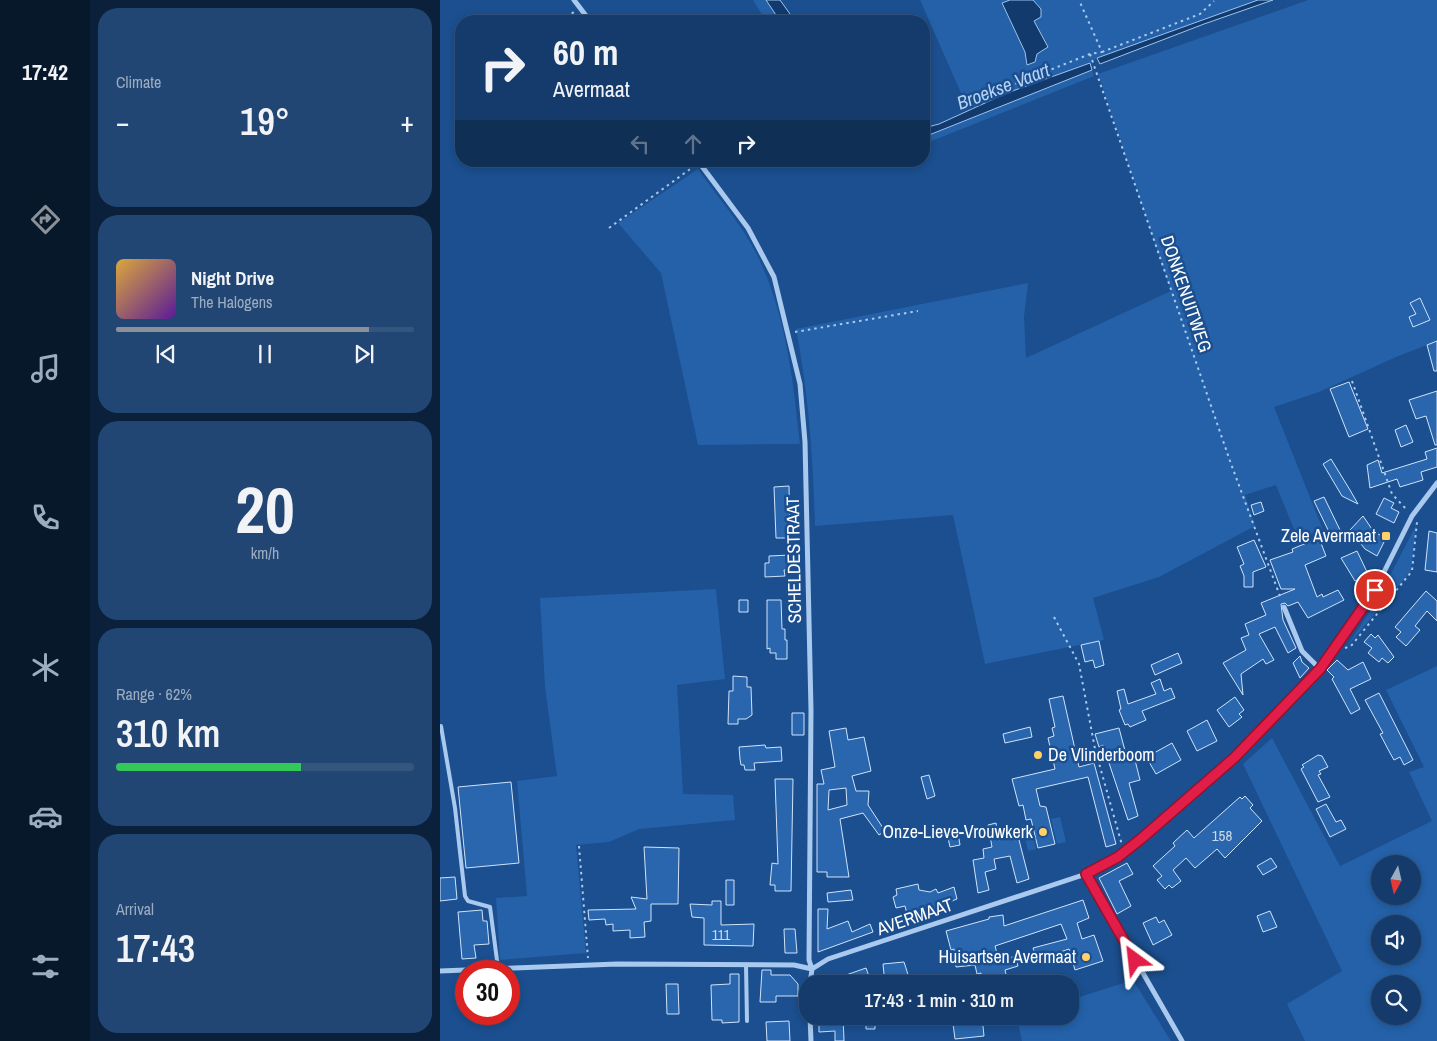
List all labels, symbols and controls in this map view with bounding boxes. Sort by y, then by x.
text: 60 m [553,29,618,76]
icon: right [470,35,535,100]
water label: Broekse Vaart [953,56,1054,116]
text: 17:42 [22,57,68,87]
text: Climate [116,71,161,93]
text: Avermaat [553,74,630,104]
text: 19° [240,96,290,147]
text: − [116,103,129,141]
text: + [401,103,414,141]
icon: left [626,130,654,158]
icon: ahead [679,130,707,158]
icon: right [732,130,760,158]
icon: directions [28,202,63,237]
street label: DONKENUITWEG [1155,232,1218,356]
text: Night Drive [191,265,274,291]
text: The Halogens [191,291,273,313]
icon: previous [152,340,180,368]
icon: pause [251,340,279,368]
icon: next [350,340,378,368]
icon: music [28,351,63,386]
text: 20 [235,466,295,553]
street label: SCHELDESTRAAT [780,496,807,624]
icon: phone [28,500,63,535]
place label: Zele Avermaat [1281,523,1376,548]
marker: Zele Avermaat [1380,530,1392,542]
text: km/h [251,542,279,564]
pin [1354,569,1396,611]
icon: arrive [1361,576,1389,604]
icon: climate [28,650,63,685]
text: Range · 62% [116,683,192,705]
text: 310 km [116,708,220,759]
place label: De Vlinderboom [1048,742,1155,767]
marker: De Vlinderboom [1032,749,1044,761]
icon: car [28,799,63,834]
place label: Onze-Lieve-Vrouwkerk [883,819,1034,844]
house number: 158 [1212,825,1232,846]
marker: Onze-Lieve-Vrouwkerk [1037,826,1049,838]
north arrow [1371,855,1421,905]
map controls [1371,855,1421,1025]
street label: AVERMAAT [872,892,956,942]
text: Arrival [116,898,154,920]
button: sound [1371,915,1421,965]
text: 17:43 [116,923,195,974]
house number: 111 [712,924,731,945]
position arrow [1108,933,1160,985]
place label: Huisartsen Avermaat [938,944,1076,969]
icon: filters [28,949,63,984]
marker: Huisartsen Avermaat [1080,951,1092,963]
speed limit sign: 30 [455,960,520,1025]
button: search [1371,975,1421,1025]
text: 17:43 · 1 min · 310 m [864,987,1014,1013]

